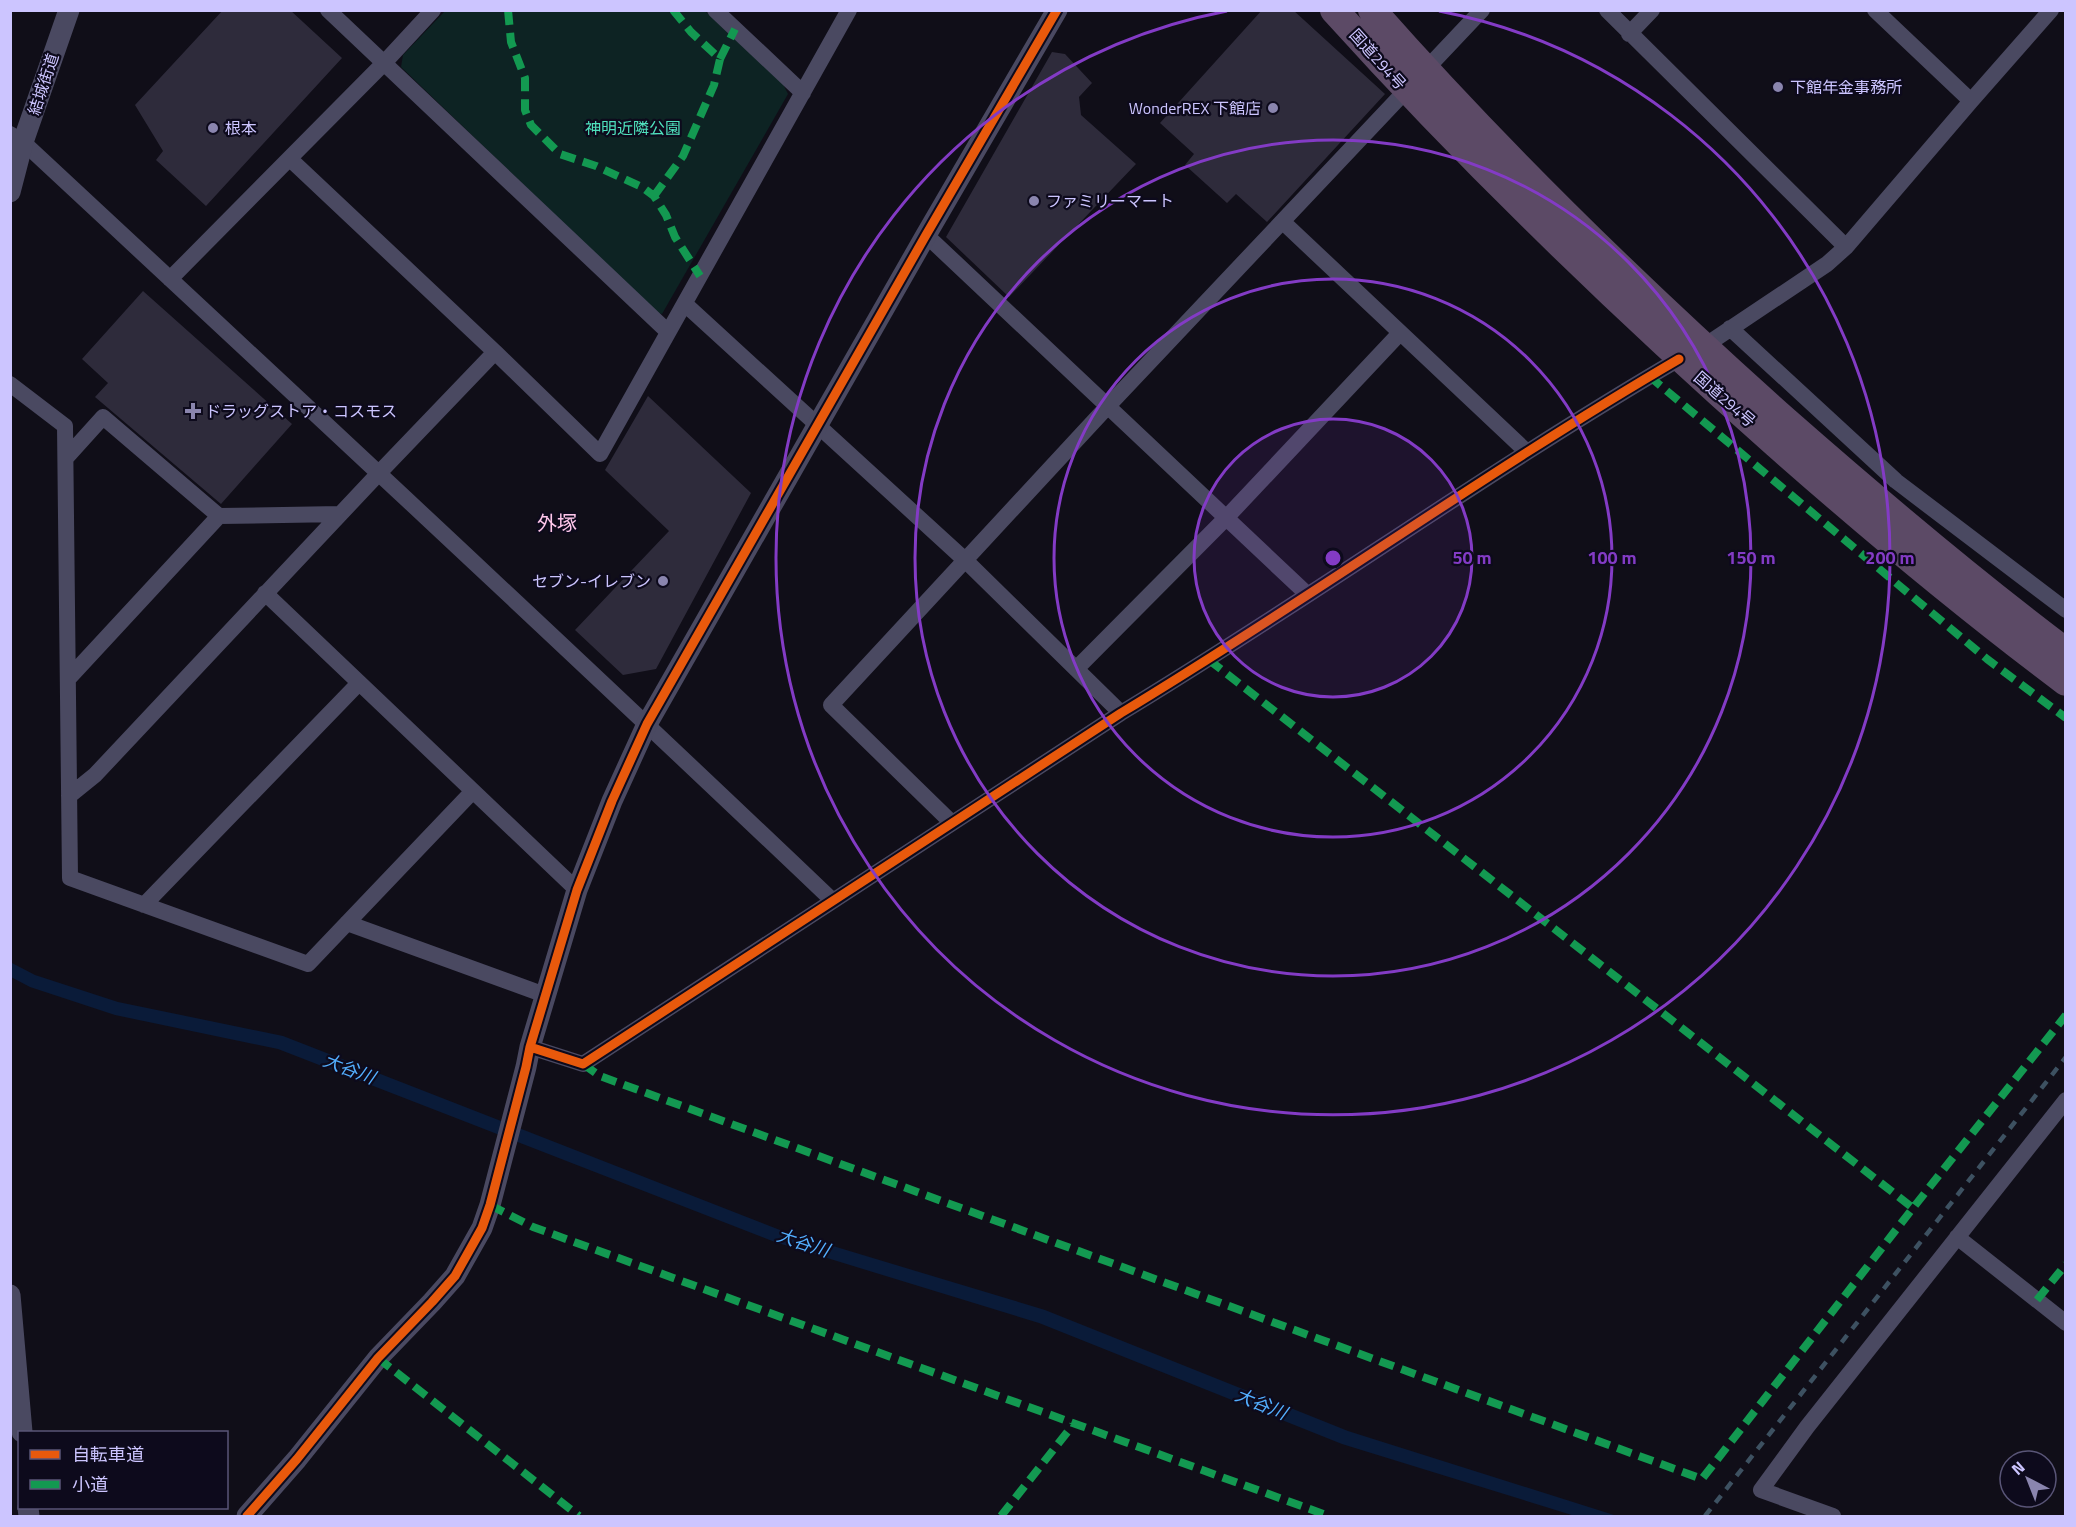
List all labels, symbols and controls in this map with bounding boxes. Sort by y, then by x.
street label: 国道294号 [1344,23,1412,95]
street label: 結城街道 [22,50,64,118]
place label: 下館年金事務所 [1790,75,1902,99]
marker: 下館年金事務所 [1771,80,1785,94]
place label: WonderREX 下館店 [1129,96,1261,120]
marker: WonderREX 下館店 [1266,101,1280,115]
place label: 根本 [225,116,257,140]
park label: 神明近隣公園 [585,116,681,140]
marker: 根本 [206,121,220,135]
place label: ファミリーマート [1046,189,1174,213]
marker: ファミリーマート [1027,194,1041,208]
street label: 国道294号 [1689,365,1761,433]
place label: ドラッグストア・コスモス [205,399,397,423]
marker: ドラッグストア・コスモス [186,404,200,418]
district label: 外塚 [537,507,577,538]
text: 50 m [1452,544,1492,571]
text: 100 m [1587,544,1637,571]
text: 150 m [1726,544,1776,571]
text: 200 m [1865,544,1915,571]
centre of rings [1323,548,1343,568]
place label: セブン-イレブン [532,569,651,593]
marker: セブン-イレブン [656,574,670,588]
water label: 大谷川 [319,1046,381,1092]
water label: 大谷川 [773,1221,835,1264]
water label: 大谷川 [1231,1381,1293,1427]
legend [18,1431,228,1509]
text: 自転車道 [72,1441,144,1468]
north arrow [1998,1449,2058,1509]
text: N [2006,1455,2030,1480]
text: 小道 [72,1471,108,1498]

